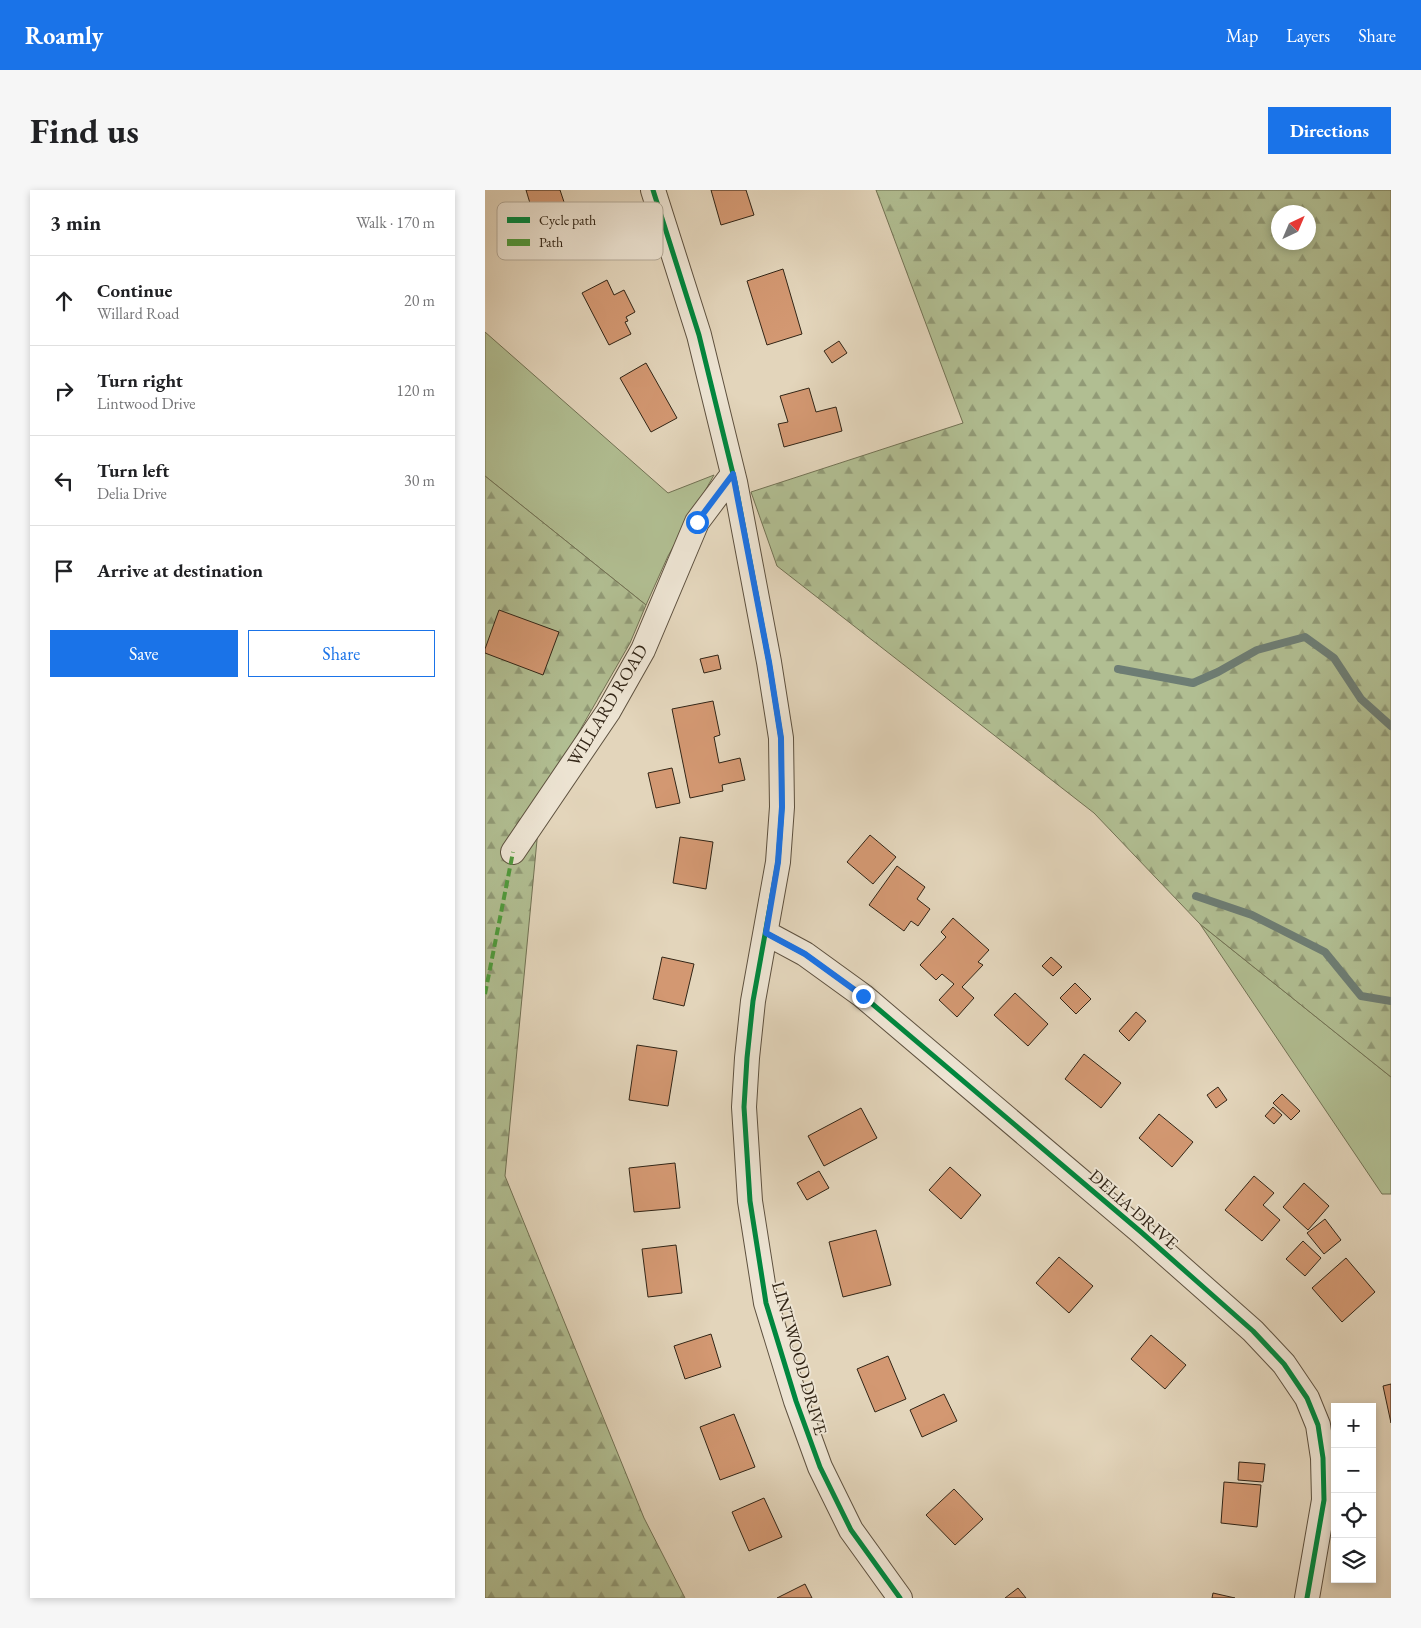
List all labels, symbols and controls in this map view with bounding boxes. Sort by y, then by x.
text: Roamly [25,20,103,51]
text: Map [1226,24,1258,47]
text: Layers [1286,24,1330,47]
text: Share [1358,24,1396,47]
button: Directions [1268,107,1391,154]
text: Find us [30,108,139,153]
legend [497,202,663,260]
north arrow [1271,205,1316,250]
text: 3 min [50,209,101,236]
text: Cycle path [539,211,596,229]
text: Walk · 170 m [356,212,435,233]
text: Path [539,233,563,251]
text: Continue [97,278,172,303]
icon: ahead [50,287,78,315]
text: 20 m [404,290,435,311]
text: Willard Road [97,303,179,324]
text: Turn right [97,368,183,393]
icon: right [50,377,78,405]
text: 120 m [396,380,435,401]
text: Lintwood Drive [97,393,196,414]
text: Turn left [97,458,169,483]
icon: left [50,467,78,495]
text: 30 m [404,470,435,491]
text: Delia Drive [97,483,167,504]
route start [686,511,709,534]
icon: arrive [50,557,78,585]
text: Arrive at destination [97,558,263,583]
button: Save [50,630,238,677]
button: Share [248,630,435,677]
street label: WILLARD ROAD [562,640,652,770]
route end [852,985,875,1008]
street label: DELIA DRIVE [1084,1164,1184,1254]
street label: LINTWOOD DRIVE [767,1278,833,1438]
map controls [1331,1403,1376,1583]
button: + [1331,1403,1376,1448]
button: − [1331,1448,1376,1493]
button: locate [1331,1493,1376,1538]
button: layers [1331,1538,1376,1583]

